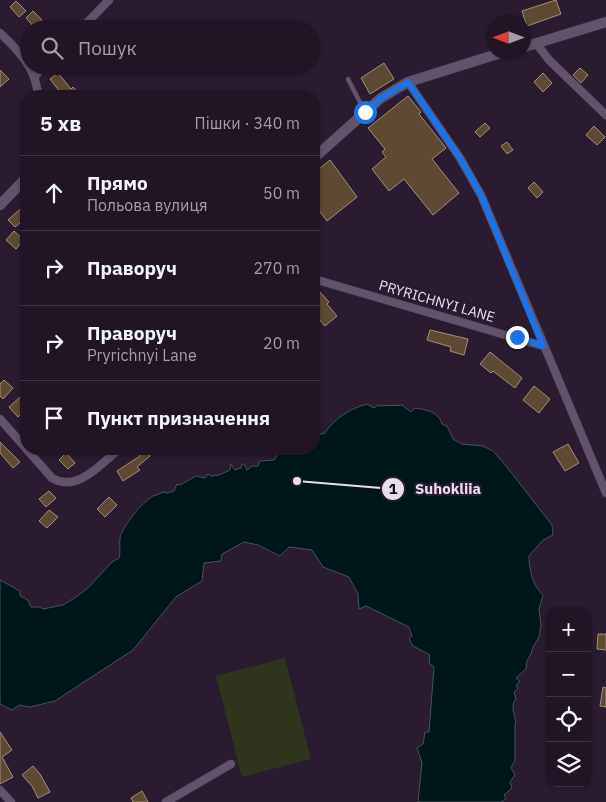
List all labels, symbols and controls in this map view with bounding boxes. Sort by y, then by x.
north arrow [486,15,531,60]
search box [20,20,320,75]
icon: search [38,34,66,62]
text: Пошук [78,36,137,60]
route start [354,101,377,124]
text: 5 хв [40,109,81,137]
text: Пішки · 340 m [195,113,300,133]
text: Прямо [87,171,148,195]
icon: ahead [40,179,68,207]
text: 50 m [263,183,300,203]
text: Польова вулиця [87,195,208,215]
icon: right [40,254,68,282]
text: Праворуч [87,256,177,280]
text: 270 m [253,258,300,278]
street label: PRYRICHNYI LANE [377,276,497,326]
text: Праворуч [87,321,177,345]
route end [506,326,529,349]
icon: right [40,329,68,357]
text: 20 m [263,333,300,353]
text: Pryrichnyi Lane [87,345,197,365]
icon: arrive [40,404,68,432]
text: Пункт призначення [87,406,270,430]
callout: Suhokliia [380,474,491,504]
text: 1 [388,479,398,498]
text: Suhokliia [415,479,481,498]
map controls [546,607,591,787]
button: + [546,607,591,652]
button: − [546,652,591,697]
button: locate [546,697,591,742]
button: layers [546,742,591,787]

